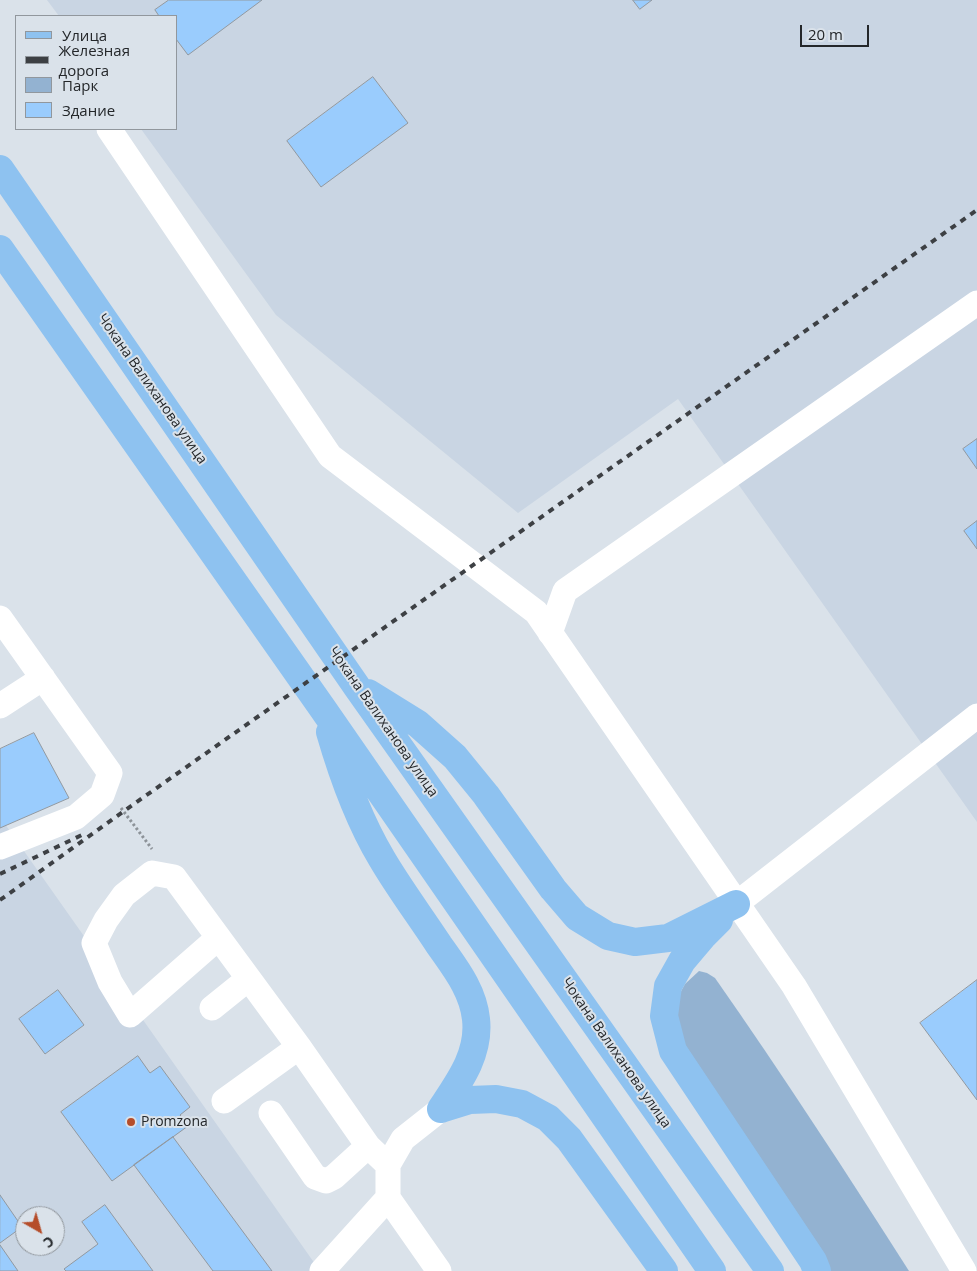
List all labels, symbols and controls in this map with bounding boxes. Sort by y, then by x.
legend [15,15,178,130]
scale bar [802,15,871,47]
text: 20 m [808,24,843,44]
text: Улица [62,25,107,45]
text: Железная дорога [59,40,130,80]
text: Парк [62,75,98,95]
text: Здание [62,100,115,120]
street label: Чокана Валиханова улица [94,311,210,467]
street label: Чокана Валиханова улица [325,644,441,800]
street label: Чокана Валиханова улица [558,975,674,1131]
place label: Promzona [141,1114,208,1130]
marker: Promzona [125,1116,137,1128]
north arrow [15,1206,65,1256]
text: С [40,1232,58,1253]

